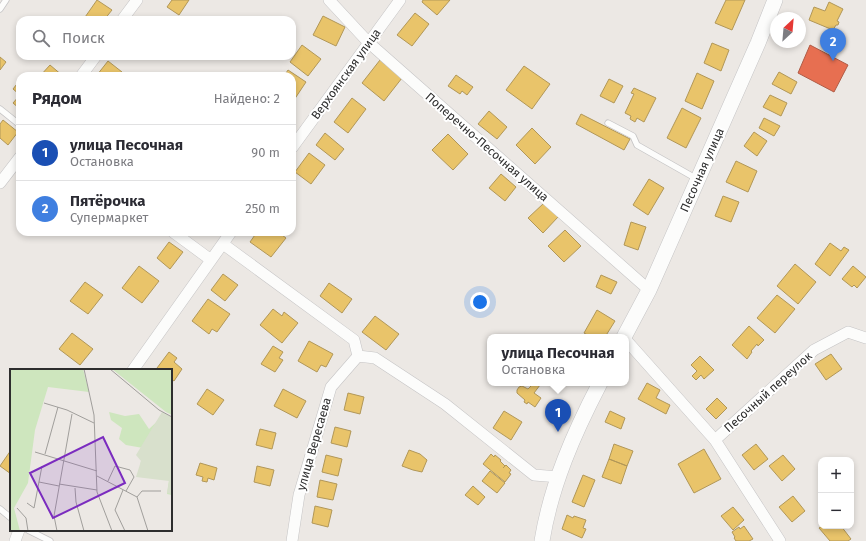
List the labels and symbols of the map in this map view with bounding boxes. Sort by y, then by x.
north arrow [770,12,806,48]
street label: Верхоянская улица [308,26,384,122]
pin: 2 [820,28,846,61]
street label: Поперечно-Песочная улица [423,90,551,204]
street label: Песочная улица [677,126,727,214]
your location [470,292,490,312]
street label: Песочный переулок [721,348,815,435]
inset map [10,369,172,531]
street label: улица Вересаева [294,396,334,492]
pin: 1 [545,399,571,432]

